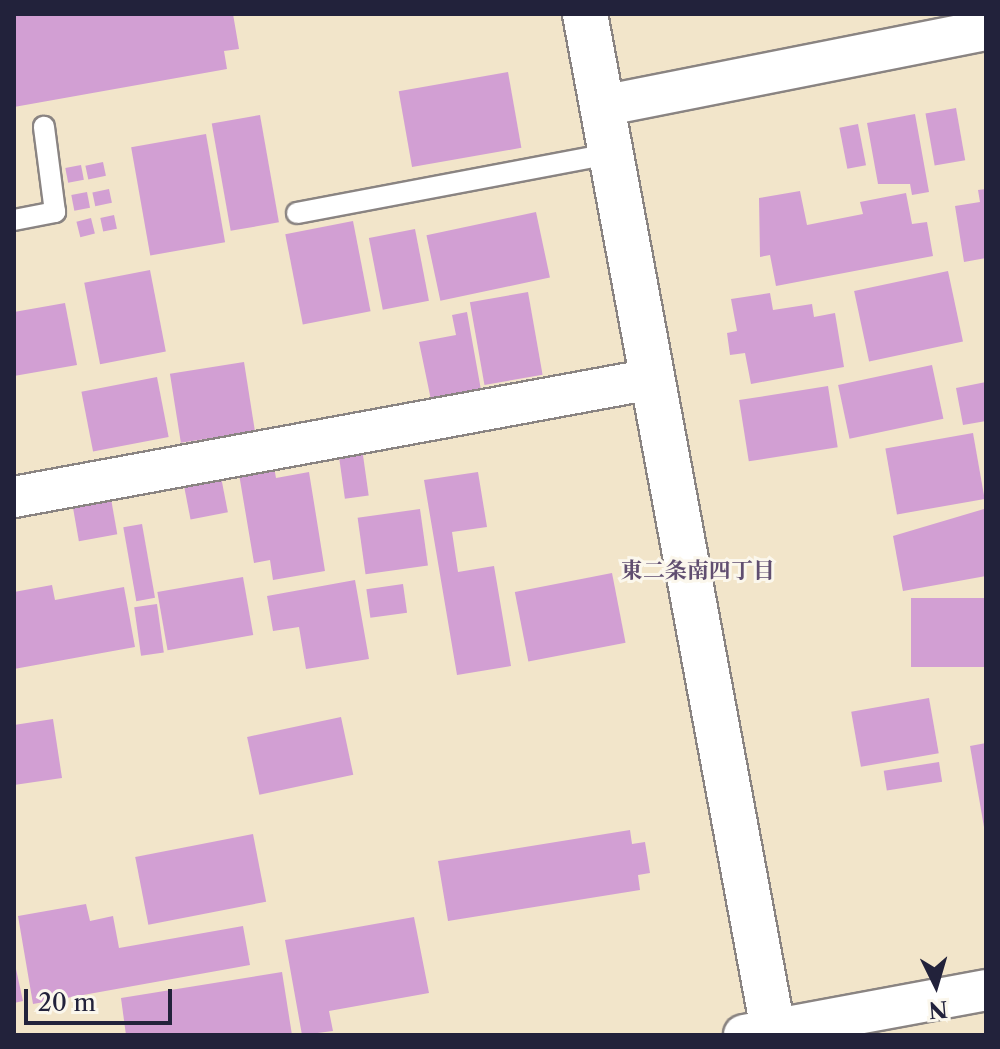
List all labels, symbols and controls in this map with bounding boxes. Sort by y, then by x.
district label: 東二条南四丁目 [621,558,775,584]
north arrow [896,945,976,1025]
scale bar [28,973,176,1023]
text: 20 m [38,988,96,1017]
text: N [927,995,949,1024]

